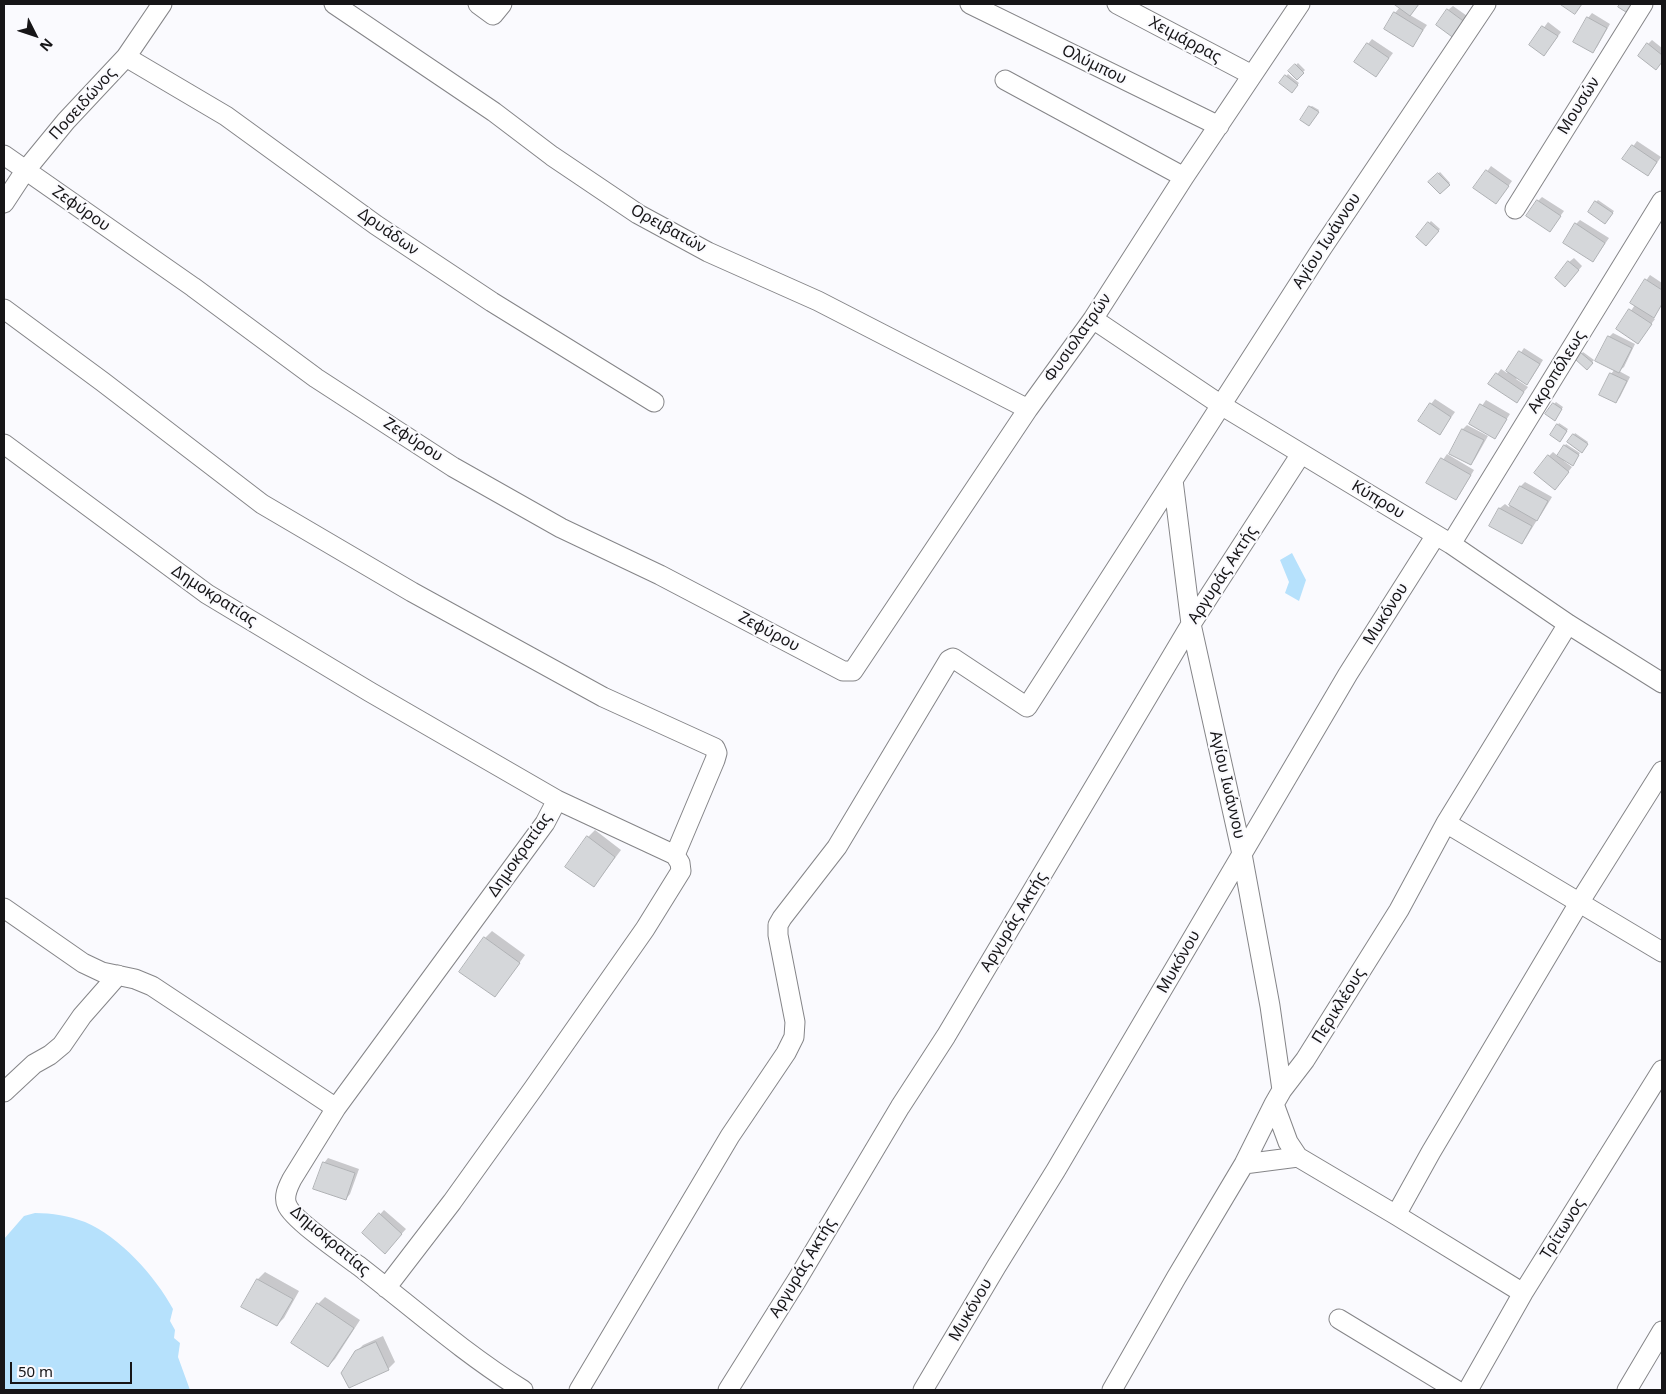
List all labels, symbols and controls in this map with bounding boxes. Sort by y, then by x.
north arrow [10,10,60,60]
street label: Χειμάρρας [1146,13,1224,67]
text: N [36,35,58,56]
street label: Ολύμπου [1058,41,1130,89]
street label: Ποσειδώνος [45,64,121,144]
street label: Μουσών [1554,74,1604,138]
street label: Ζεφύρου [48,182,114,236]
street label: Αγίου Ιωάννου [1289,189,1365,293]
street label: Ορειβατών [627,201,709,257]
street label: Δρυάδων [354,204,422,260]
street label: Φυσιολατρών [1040,290,1116,386]
street label: Ακροπόλεως [1524,327,1590,417]
street label: Ζεφύρου [380,414,446,466]
street label: Κύπρου [1348,477,1408,523]
street label: Αργυράς Ακτής [1184,522,1262,628]
street label: Δημοκρατίας [168,561,260,631]
street label: Μυκόνου [1359,580,1413,648]
street label: Ζεφύρου [735,608,803,656]
street label: Αγίου Ιωάννου [1205,729,1249,841]
street label: Δημοκρατίας [484,809,556,901]
street label: Αργυράς Ακτής [977,869,1051,975]
street label: Μυκόνου [1153,927,1205,997]
street label: Περικλέους [1308,965,1370,1047]
street label: Τρίτωνος [1537,1195,1589,1263]
street label: Δημοκρατίας [286,1202,374,1280]
street label: Αργυράς Ακτής [766,1215,840,1321]
street label: Μυκόνου [945,1275,997,1345]
scale bar [12,1352,135,1384]
text: 50 m [18,1361,53,1381]

